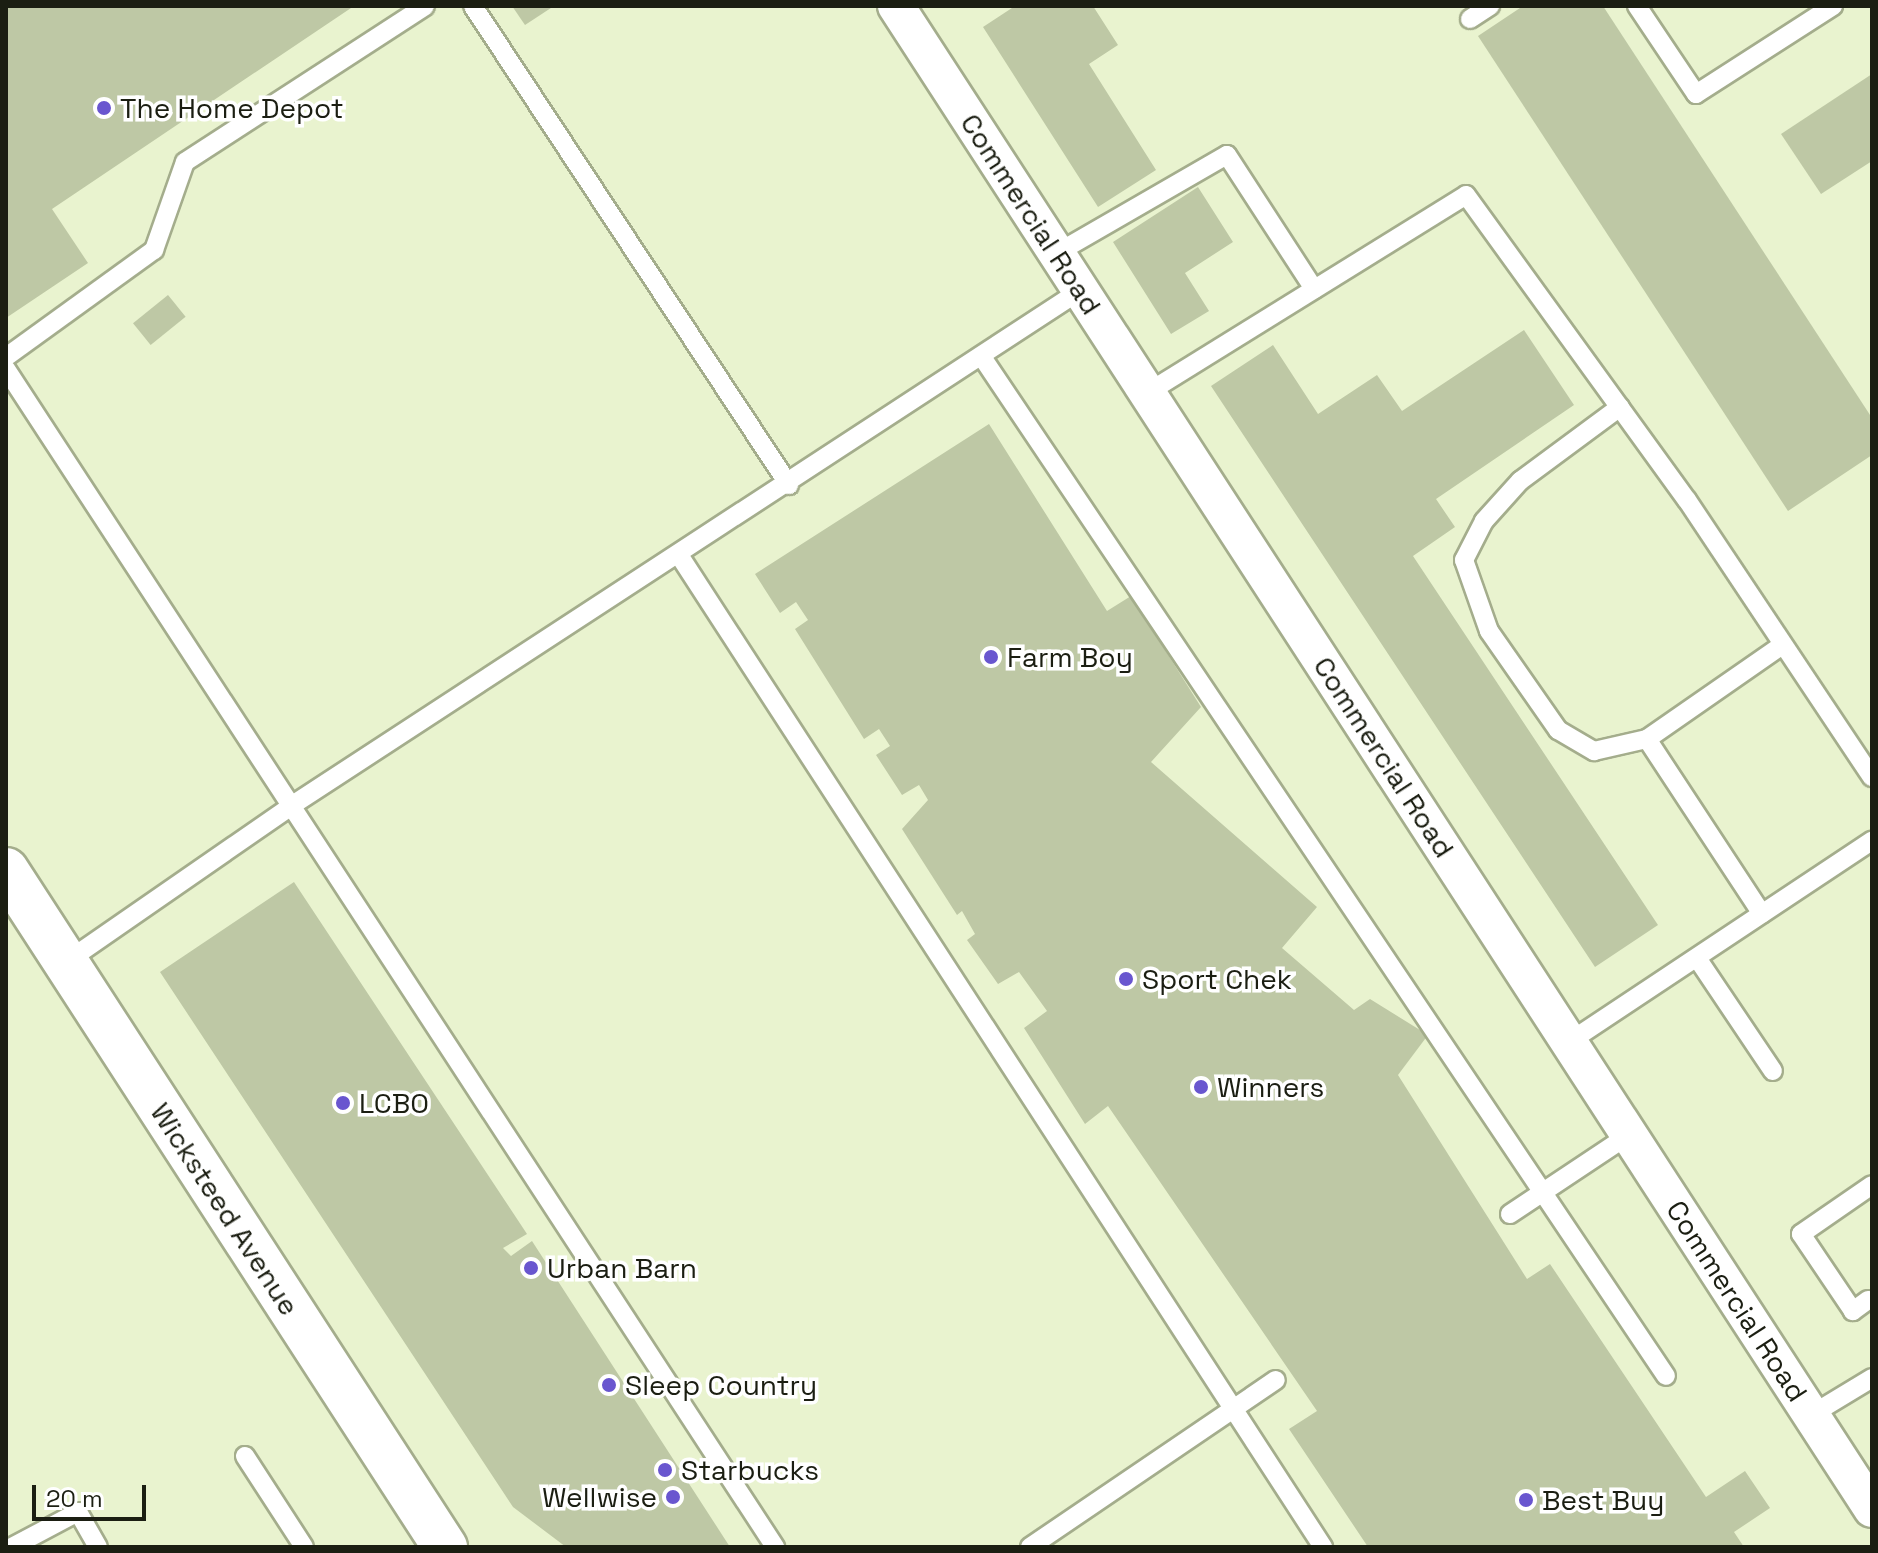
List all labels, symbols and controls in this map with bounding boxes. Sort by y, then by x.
place label: The Home Depot [120,91,344,125]
marker: The Home Depot [95,99,113,117]
street label: Commercial Road [954,107,1108,321]
place label: Farm Boy [1007,640,1133,674]
marker: Farm Boy [982,648,1000,666]
street label: Commercial Road [1307,650,1461,864]
place label: Sport Chek [1142,962,1292,996]
marker: Sport Chek [1117,970,1135,988]
place label: Winners [1217,1070,1324,1104]
marker: Winners [1192,1078,1210,1096]
place label: LCBO [359,1086,429,1120]
marker: LCBO [334,1094,352,1112]
street label: Wicksteed Avenue [144,1096,306,1322]
street label: Commercial Road [1660,1194,1814,1408]
place label: Urban Barn [547,1251,697,1285]
marker: Urban Barn [522,1259,540,1277]
place label: Sleep Country [625,1368,817,1402]
marker: Sleep Country [600,1376,618,1394]
place label: Starbucks [681,1453,819,1487]
marker: Starbucks [656,1461,674,1479]
scale bar [36,1469,150,1519]
place label: Wellwise [542,1480,657,1514]
text: 20 m [46,1483,103,1514]
place label: Best Buy [1542,1483,1664,1517]
marker: Wellwise [664,1488,682,1506]
marker: Best Buy [1517,1491,1535,1509]

